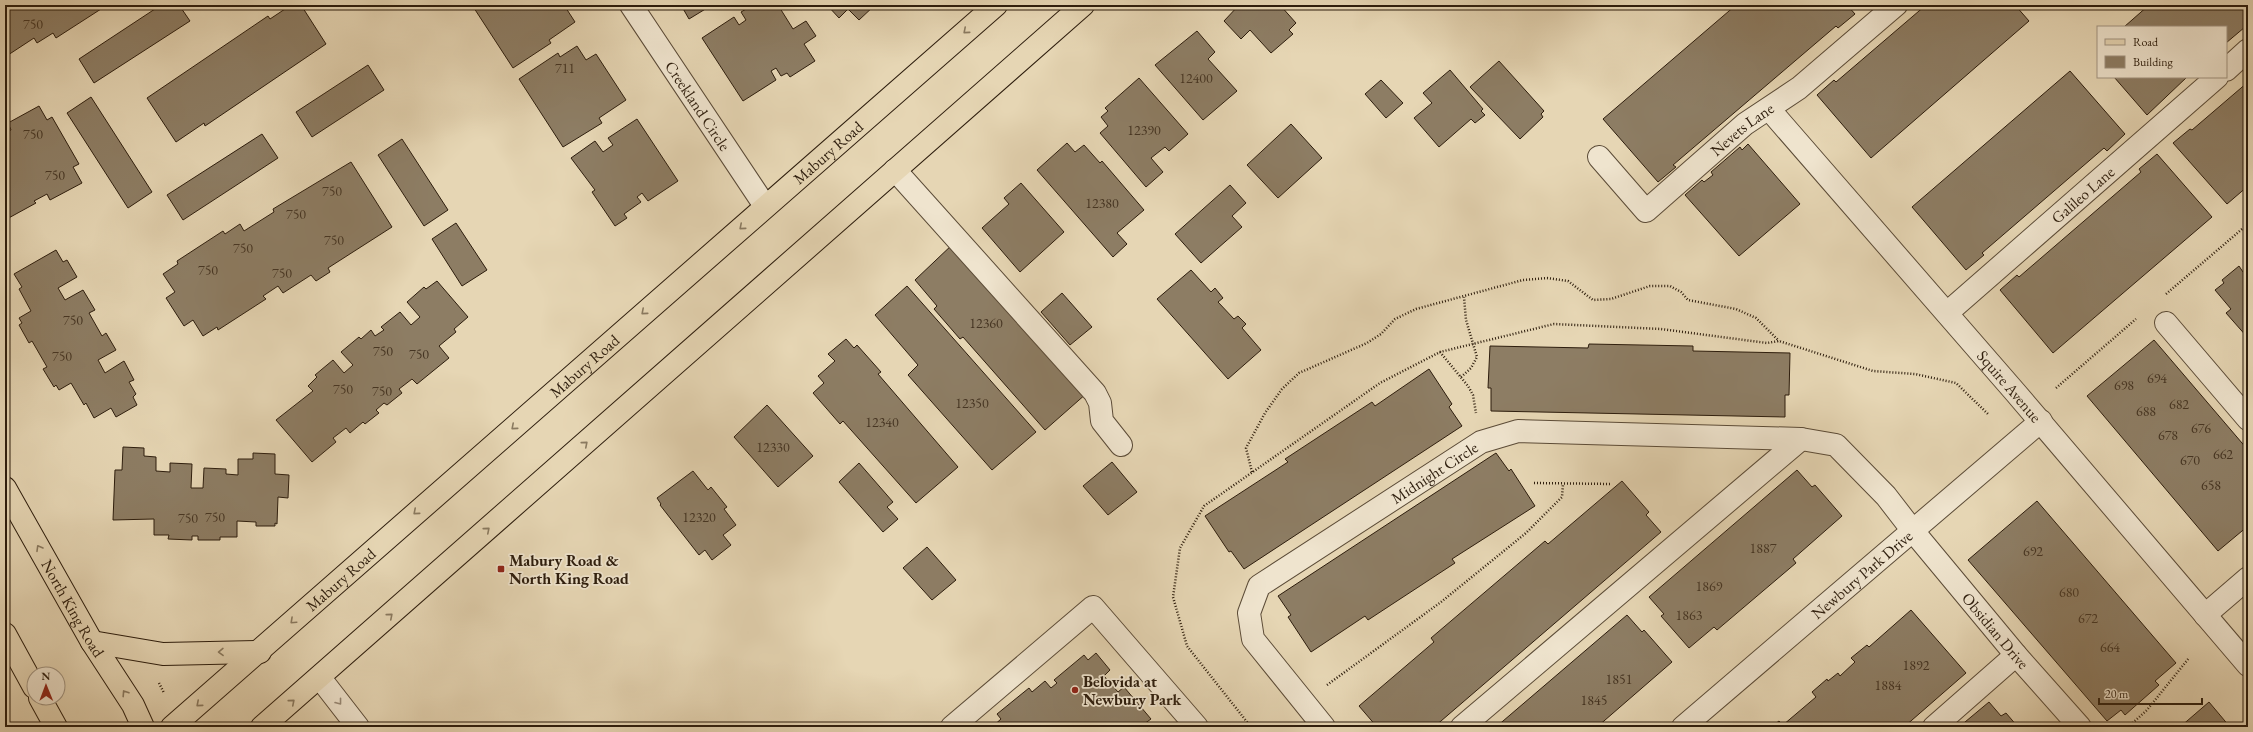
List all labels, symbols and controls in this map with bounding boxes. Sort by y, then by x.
house number: 750 [23,15,43,33]
one-way arrow [964,26,971,33]
legend [2097,26,2227,78]
text: Road [2133,34,2159,50]
text: Building [2133,54,2174,70]
street label: Creekland Circle [661,57,736,155]
house number: 711 [555,59,575,77]
house number: 12400 [1179,69,1213,87]
street label: Nevets Lane [1706,97,1778,160]
street label: Mabury Road [788,115,868,189]
house number: 12390 [1127,121,1161,139]
house number: 750 [23,125,43,143]
street label: Galileo Lane [2046,161,2119,228]
house number: 750 [45,166,65,184]
house number: 750 [322,182,342,200]
house number: 12380 [1085,194,1119,212]
house number: 750 [286,205,306,223]
one-way arrow [739,222,747,229]
house number: 750 [324,231,344,249]
house number: 750 [233,239,253,257]
house number: 750 [198,261,218,279]
house number: 750 [272,264,292,282]
one-way arrow [641,308,649,315]
house number: 750 [63,311,83,329]
house number: 12360 [969,314,1003,332]
street label: Mabury Road [545,329,624,402]
house number: 750 [373,342,393,360]
house number: 750 [409,345,429,363]
street label: Squire Avenue [1973,346,2047,427]
house number: 750 [52,347,72,365]
house number: 694 [2147,369,2167,387]
house number: 698 [2114,376,2134,394]
house number: 750 [333,380,353,398]
house number: 750 [372,382,392,400]
house number: 12350 [955,394,989,412]
house number: 682 [2169,395,2189,413]
house number: 688 [2136,402,2156,420]
house number: 12340 [865,413,899,431]
house number: 676 [2191,419,2211,437]
one-way arrow [511,422,518,429]
house number: 678 [2158,426,2178,444]
street label: Midnight Circle [1387,436,1482,508]
house number: 12330 [756,438,790,456]
one-way arrow [580,442,588,449]
house number: 662 [2213,445,2233,463]
house number: 670 [2180,451,2200,469]
house number: 658 [2201,476,2221,494]
house number: 750 [205,508,225,526]
one-way arrow [413,508,420,515]
house number: 12320 [682,508,716,526]
house number: 750 [178,509,198,527]
street label: Newbury Park Drive [1807,525,1917,624]
one-way arrow [483,528,490,535]
house number: 1887 [1750,539,1777,557]
street label: Mabury Road [301,542,381,616]
house number: 692 [2023,542,2043,560]
one-way arrow [36,545,43,552]
place label: Mabury Road & North King Road [509,550,629,589]
street label: North King Road [37,555,110,662]
marker: Mabury Road & North King Road [496,564,506,574]
house number: 1869 [1696,577,1723,595]
house number: 680 [2059,583,2079,601]
street label: Obsidian Drive [1958,588,2034,673]
house number: 1863 [1676,606,1703,624]
house number: 672 [2078,609,2098,627]
one-way arrow [385,614,393,621]
one-way arrow [290,617,298,624]
house number: 664 [2100,638,2120,656]
one-way arrow [218,648,224,657]
house number: 1892 [1903,656,1930,674]
north arrow [26,666,66,706]
text: N [41,669,50,683]
house number: 1851 [1606,670,1632,688]
place label: Belovida at Newbury Park [1083,671,1182,710]
house number: 1884 [1875,676,1902,694]
scale bar [2099,680,2202,706]
marker: Belovida at Newbury Park [1070,685,1080,695]
text: 20 m [2105,686,2129,702]
one-way arrow [122,690,129,697]
house number: 1845 [1581,691,1607,709]
one-way arrow [334,698,341,705]
one-way arrow [287,699,294,706]
one-way arrow [196,700,203,707]

